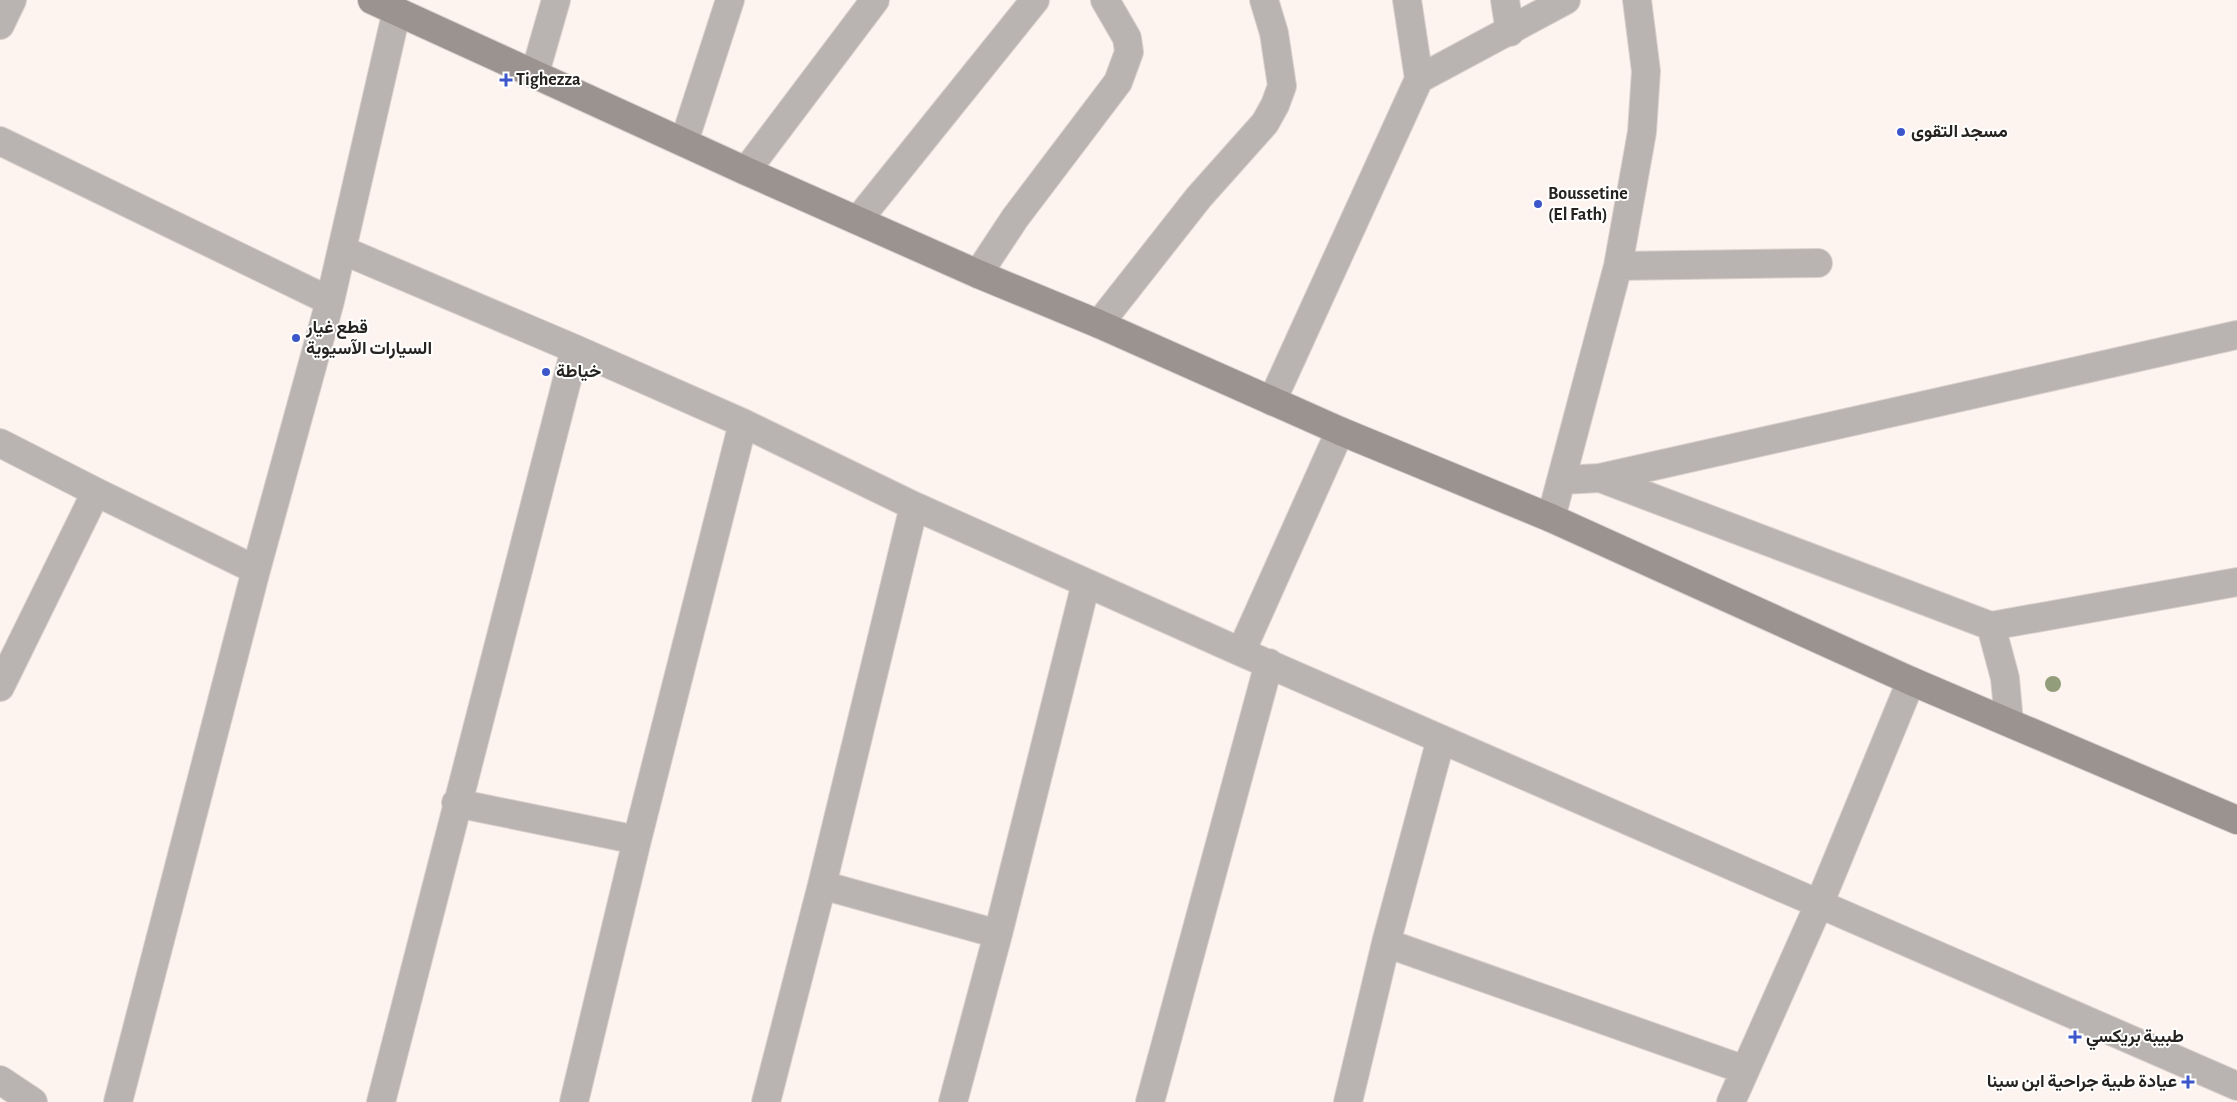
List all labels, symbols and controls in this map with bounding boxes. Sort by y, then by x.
place label: Tighezza [516,71,581,89]
marker: Tighezza [500,74,512,86]
place label: مسجد التقوى [1911,123,2008,142]
marker: مسجد التقوى [1895,126,1907,138]
place label: Boussetine (El Fath) [1548,185,1628,224]
marker: Boussetine (El Fath) [1532,198,1544,210]
place label: قطع غيار السيارات الآسيوية [305,319,432,359]
marker: قطع غيار السيارات الآسيوية [290,332,302,344]
place label: خياطة [556,363,601,382]
marker: خياطة [540,366,552,378]
place label: طبيبة بريكسي [2086,1028,2184,1051]
marker: طبيبة بريكسي [2068,1030,2082,1044]
place label: عيادة طبية جراحية ابن سينا [1987,1073,2177,1092]
marker: عيادة طبية جراحية ابن سينا [2181,1075,2195,1089]

